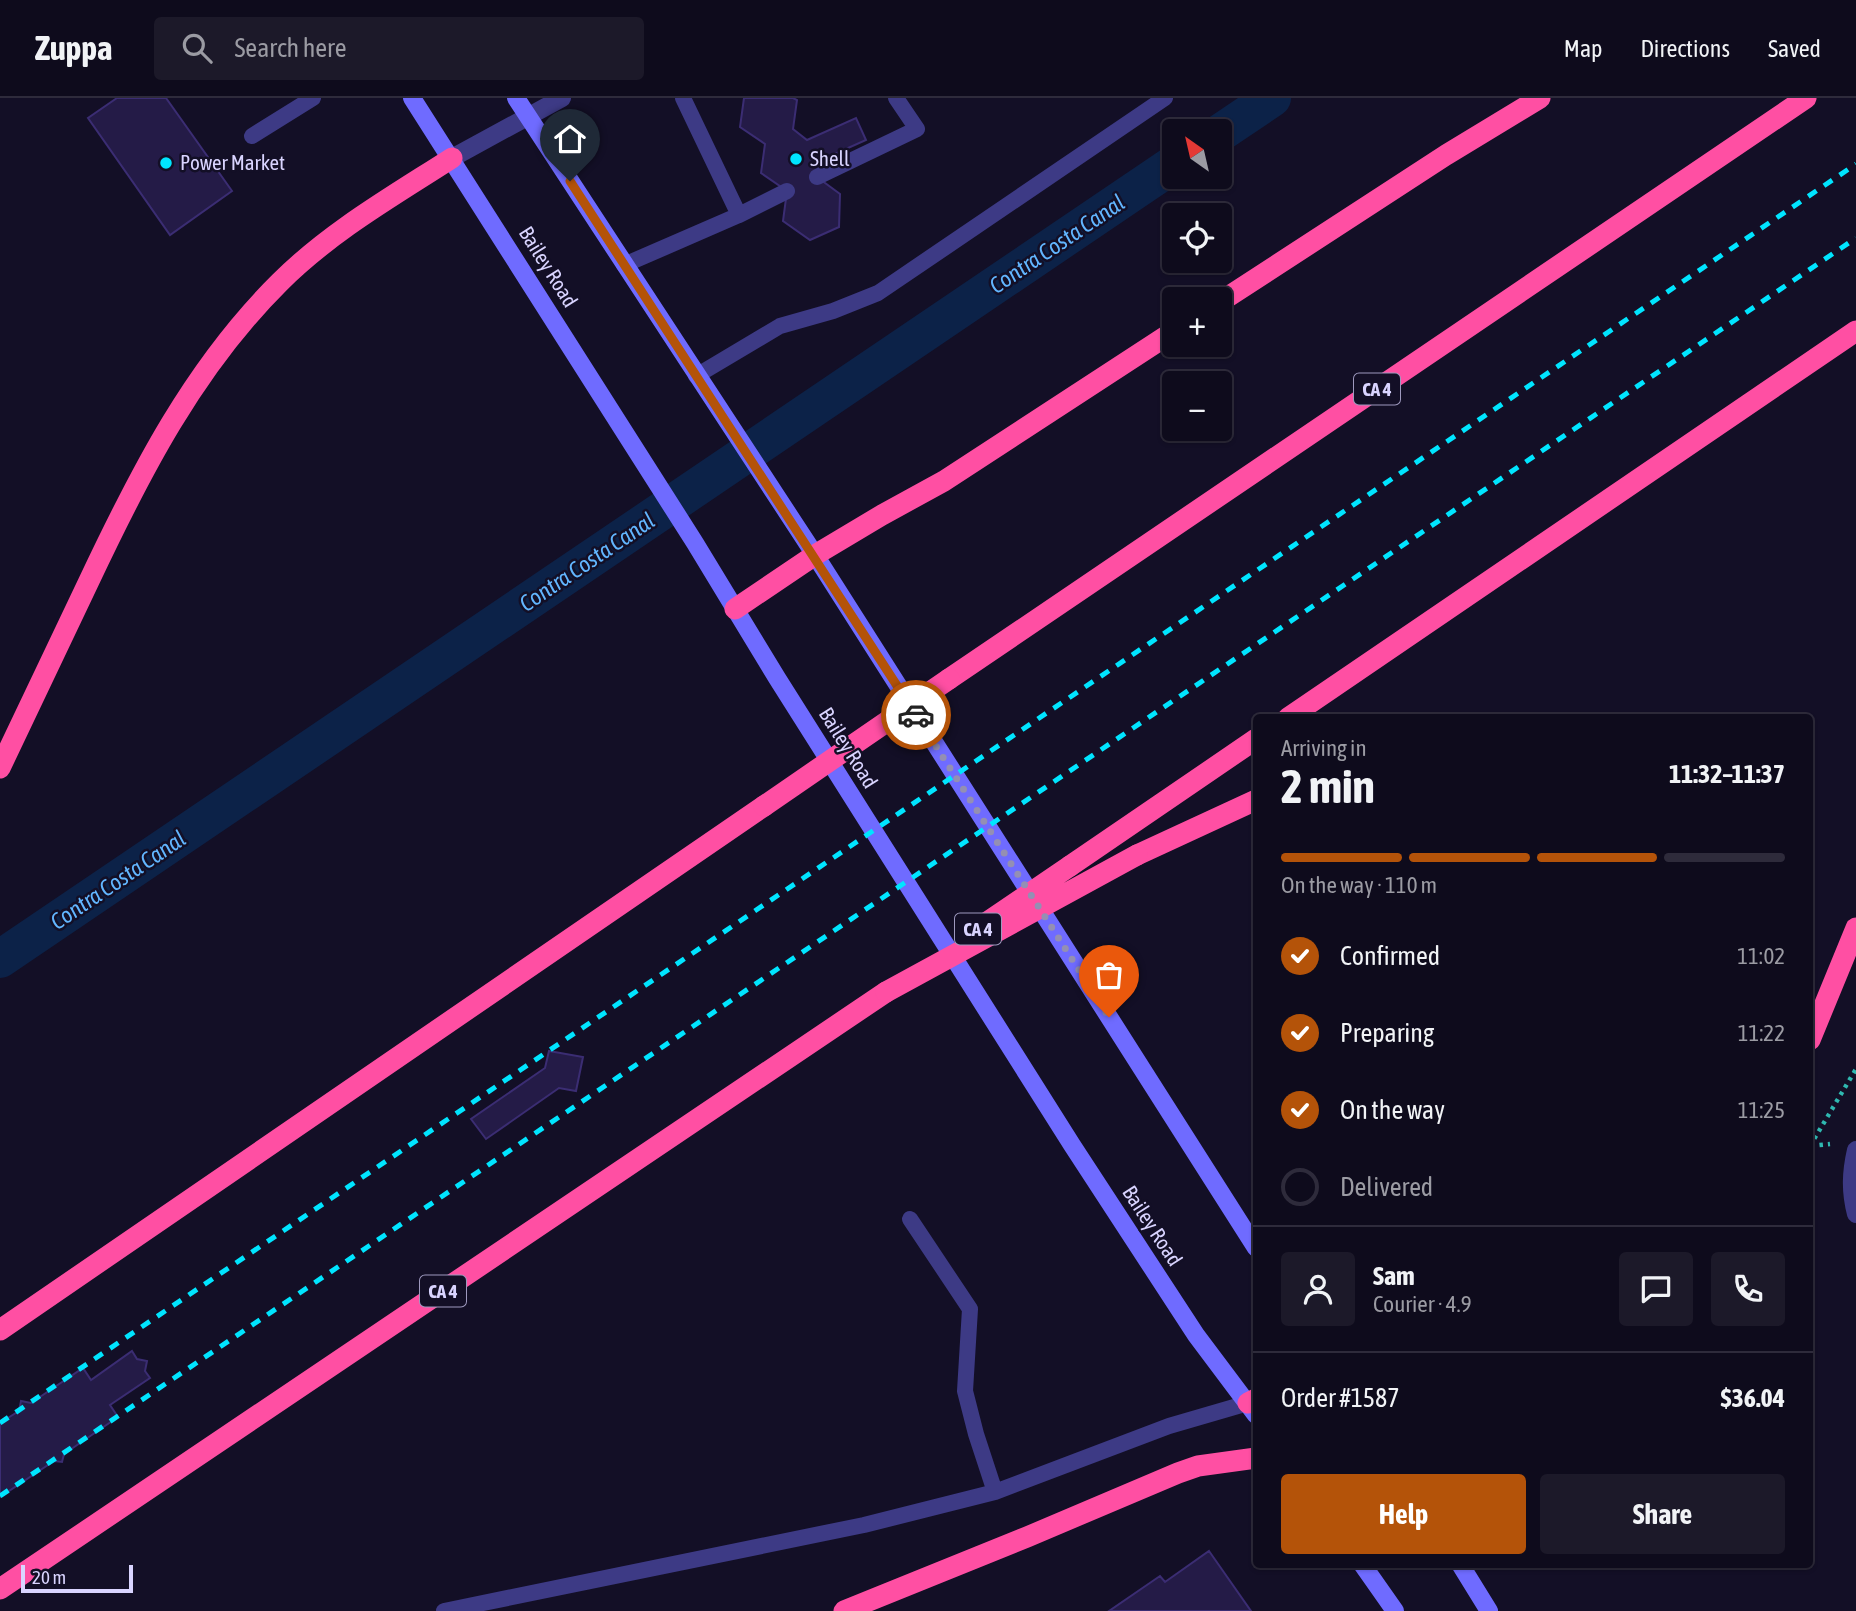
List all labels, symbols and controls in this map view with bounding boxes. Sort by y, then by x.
search box [154,17,644,80]
text: Zuppa [35,29,112,67]
icon: search [178,29,216,67]
text: Search here [234,33,347,63]
text: Map [1564,35,1602,62]
text: Directions [1640,35,1730,62]
text: Saved [1768,35,1821,62]
pin [540,109,600,181]
north arrow [1162,119,1232,189]
map controls [1162,119,1232,441]
icon: home [551,120,589,158]
place label: Shell [810,146,850,170]
place label: Power Market [180,150,285,174]
marker: Shell [788,151,804,167]
marker: Power Market [158,155,174,171]
water label: Contra Costa Canal [984,189,1130,299]
button: locate [1162,203,1232,273]
street label: Bailey Road [515,222,583,311]
button: + [1162,287,1232,357]
button: − [1162,371,1232,441]
road number: CA 4 [1354,374,1400,404]
water label: Contra Costa Canal [514,507,660,617]
courier [881,680,951,750]
icon: car [897,696,935,734]
street label: Bailey Road [815,703,883,792]
text: Arriving in [1281,735,1367,761]
text: 11:32–11:37 [1669,759,1785,789]
text: 2 min [1281,760,1375,813]
water label: Contra Costa Canal [45,825,191,935]
text: On the way · 110 m [1281,872,1437,898]
road number: CA 4 [955,914,1001,944]
icon: check [1281,937,1319,975]
text: Confirmed [1340,941,1440,971]
text: 11:02 [1737,943,1785,969]
pin [1079,945,1139,1017]
icon: bag [1090,956,1128,994]
icon: check [1281,1014,1319,1052]
text: Preparing [1340,1018,1434,1048]
text: 11:22 [1738,1020,1785,1046]
icon: check [1281,1091,1319,1129]
text: On the way [1340,1095,1445,1125]
text: 11:25 [1738,1097,1785,1123]
text: Delivered [1340,1172,1433,1202]
street label: Bailey Road [1118,1181,1188,1270]
button: person [1281,1252,1355,1326]
button: chat [1619,1252,1693,1326]
button: phone [1711,1252,1785,1326]
text: Sam [1373,1261,1415,1291]
road number: CA 4 [420,1275,466,1306]
text: Courier · 4.9 [1373,1291,1472,1317]
text: Order #1587 [1281,1383,1400,1413]
text: $36.04 [1721,1383,1785,1413]
button: Help [1281,1474,1526,1554]
button: Share [1540,1474,1785,1554]
scale bar [21,1562,133,1594]
text: 20 m [32,1566,66,1588]

